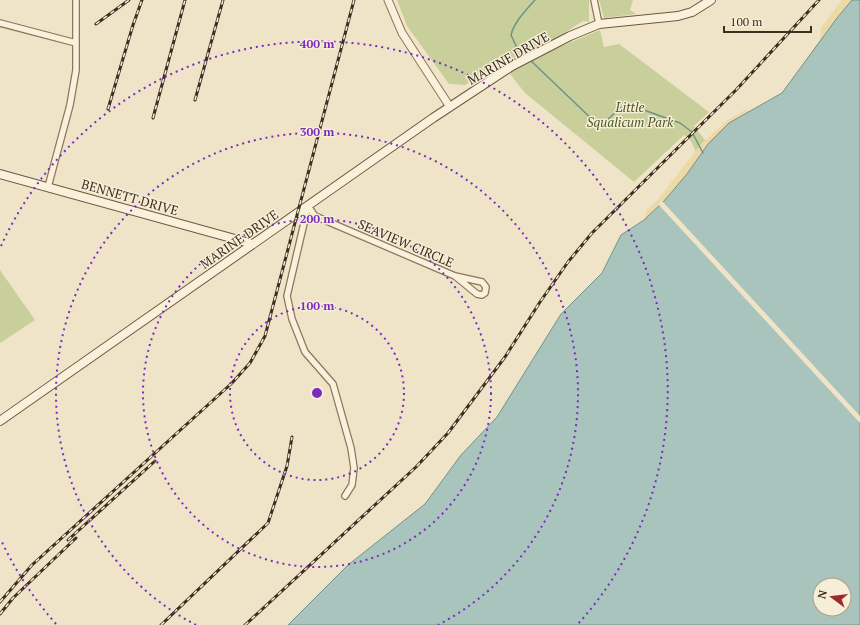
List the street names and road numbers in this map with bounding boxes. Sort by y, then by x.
street label: MARINE DRIVE [464,27,552,89]
street label: BENNETT DRIVE [79,175,181,219]
street label: MARINE DRIVE [196,205,282,273]
street label: SEAVIEW CIRCLE [355,215,457,271]

